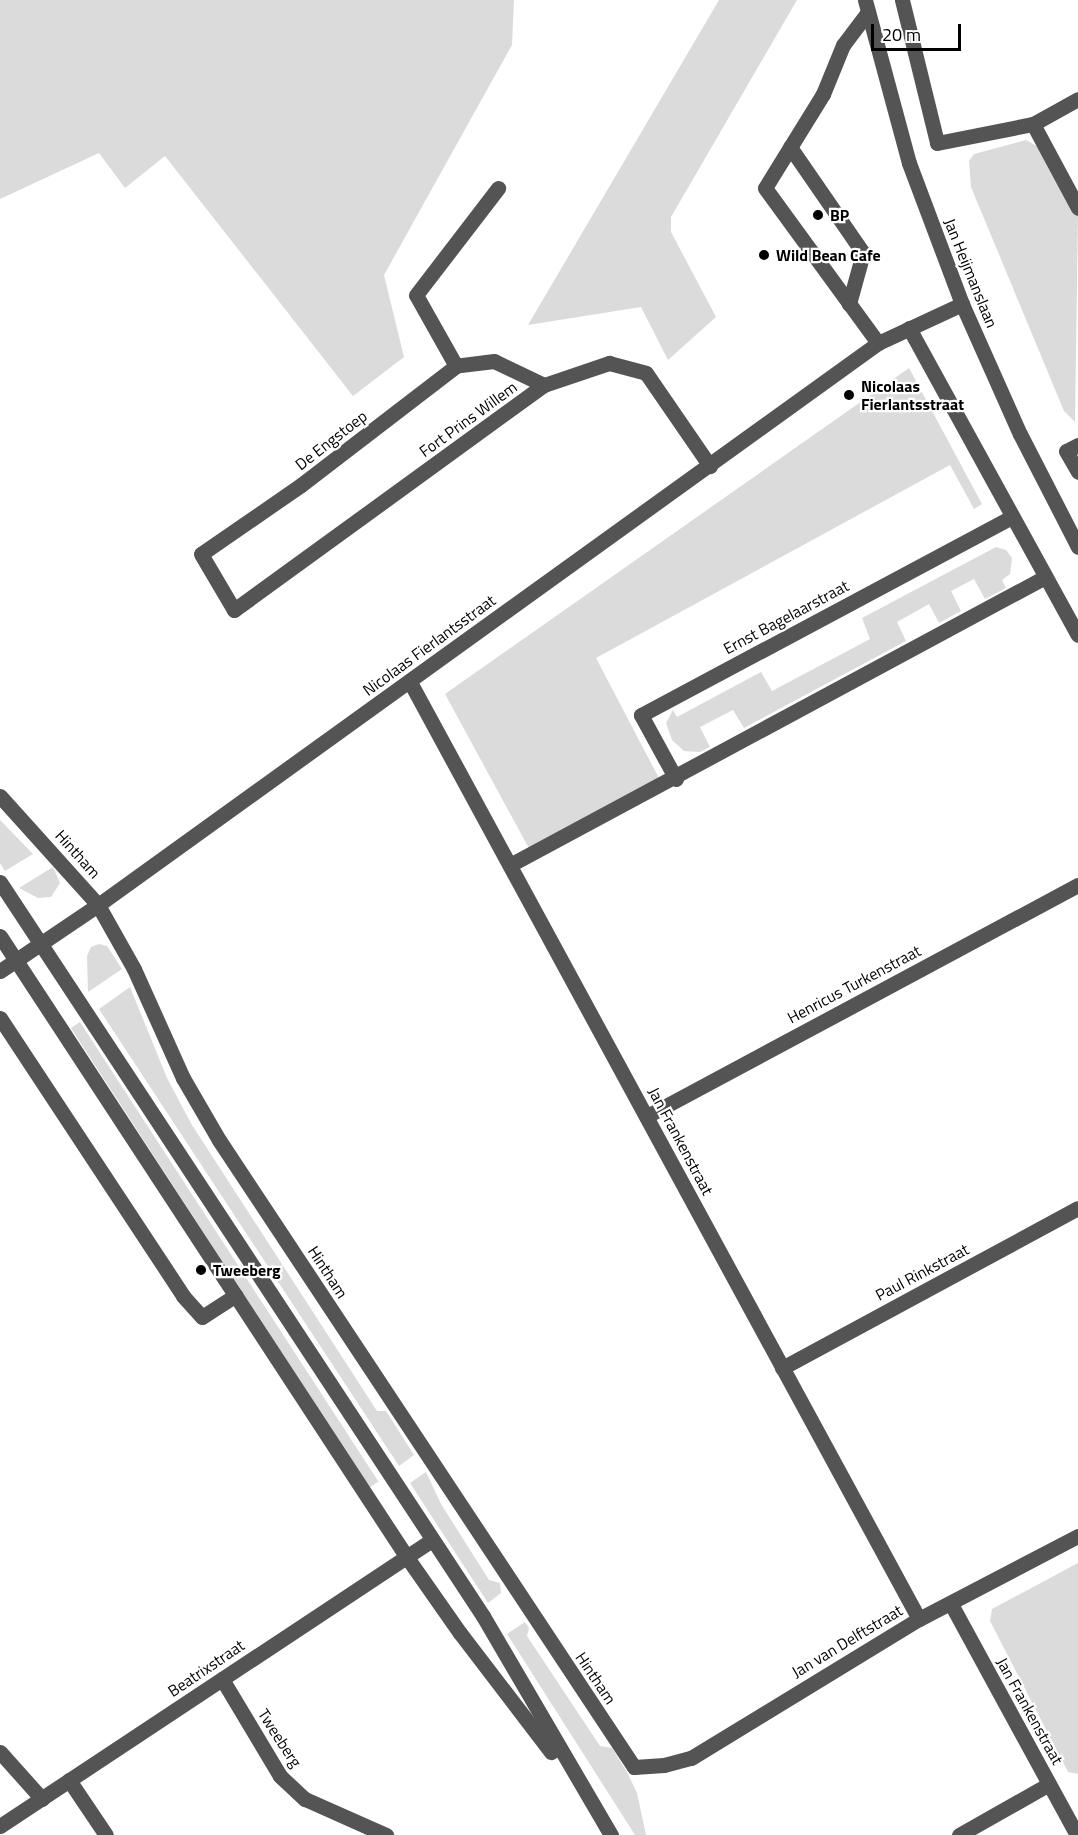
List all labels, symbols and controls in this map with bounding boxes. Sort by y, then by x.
scale bar [874,12,964,50]
text: 20 m [882,21,921,48]
place label: BP [830,205,849,225]
marker: BP [811,208,825,222]
street label: Jan Heijmanslaan [940,215,1002,331]
place label: Wild Bean Cafe [776,245,881,265]
marker: Wild Bean Cafe [757,248,771,262]
place label: Nicolaas Fierlantsstraat [861,376,964,414]
street label: Fort Prins Willem [415,377,521,461]
marker: Nicolaas Fierlantsstraat [842,388,856,402]
street label: De Engstoep [291,406,371,474]
street label: Ernst Bagelaarstraat [720,576,852,658]
street label: Nicolaas Fierlantsstraat [359,590,499,700]
street label: Hintham [51,826,105,882]
street label: Henricus Turkenstraat [784,941,924,1027]
street label: Jan Frankenstraat [645,1084,717,1198]
street label: Paul Rinkstraat [872,1239,972,1305]
street label: Hintham [304,1242,352,1302]
place label: Tweeberg [213,1260,281,1280]
marker: Tweeberg [194,1263,208,1277]
street label: Jan van Delftstraat [788,1600,906,1682]
street label: Beatrixstraat [164,1635,248,1701]
street label: Hintham [572,1648,620,1708]
street label: Jan Frankenstraat [993,1654,1067,1768]
street label: Tweeberg [254,1705,306,1771]

